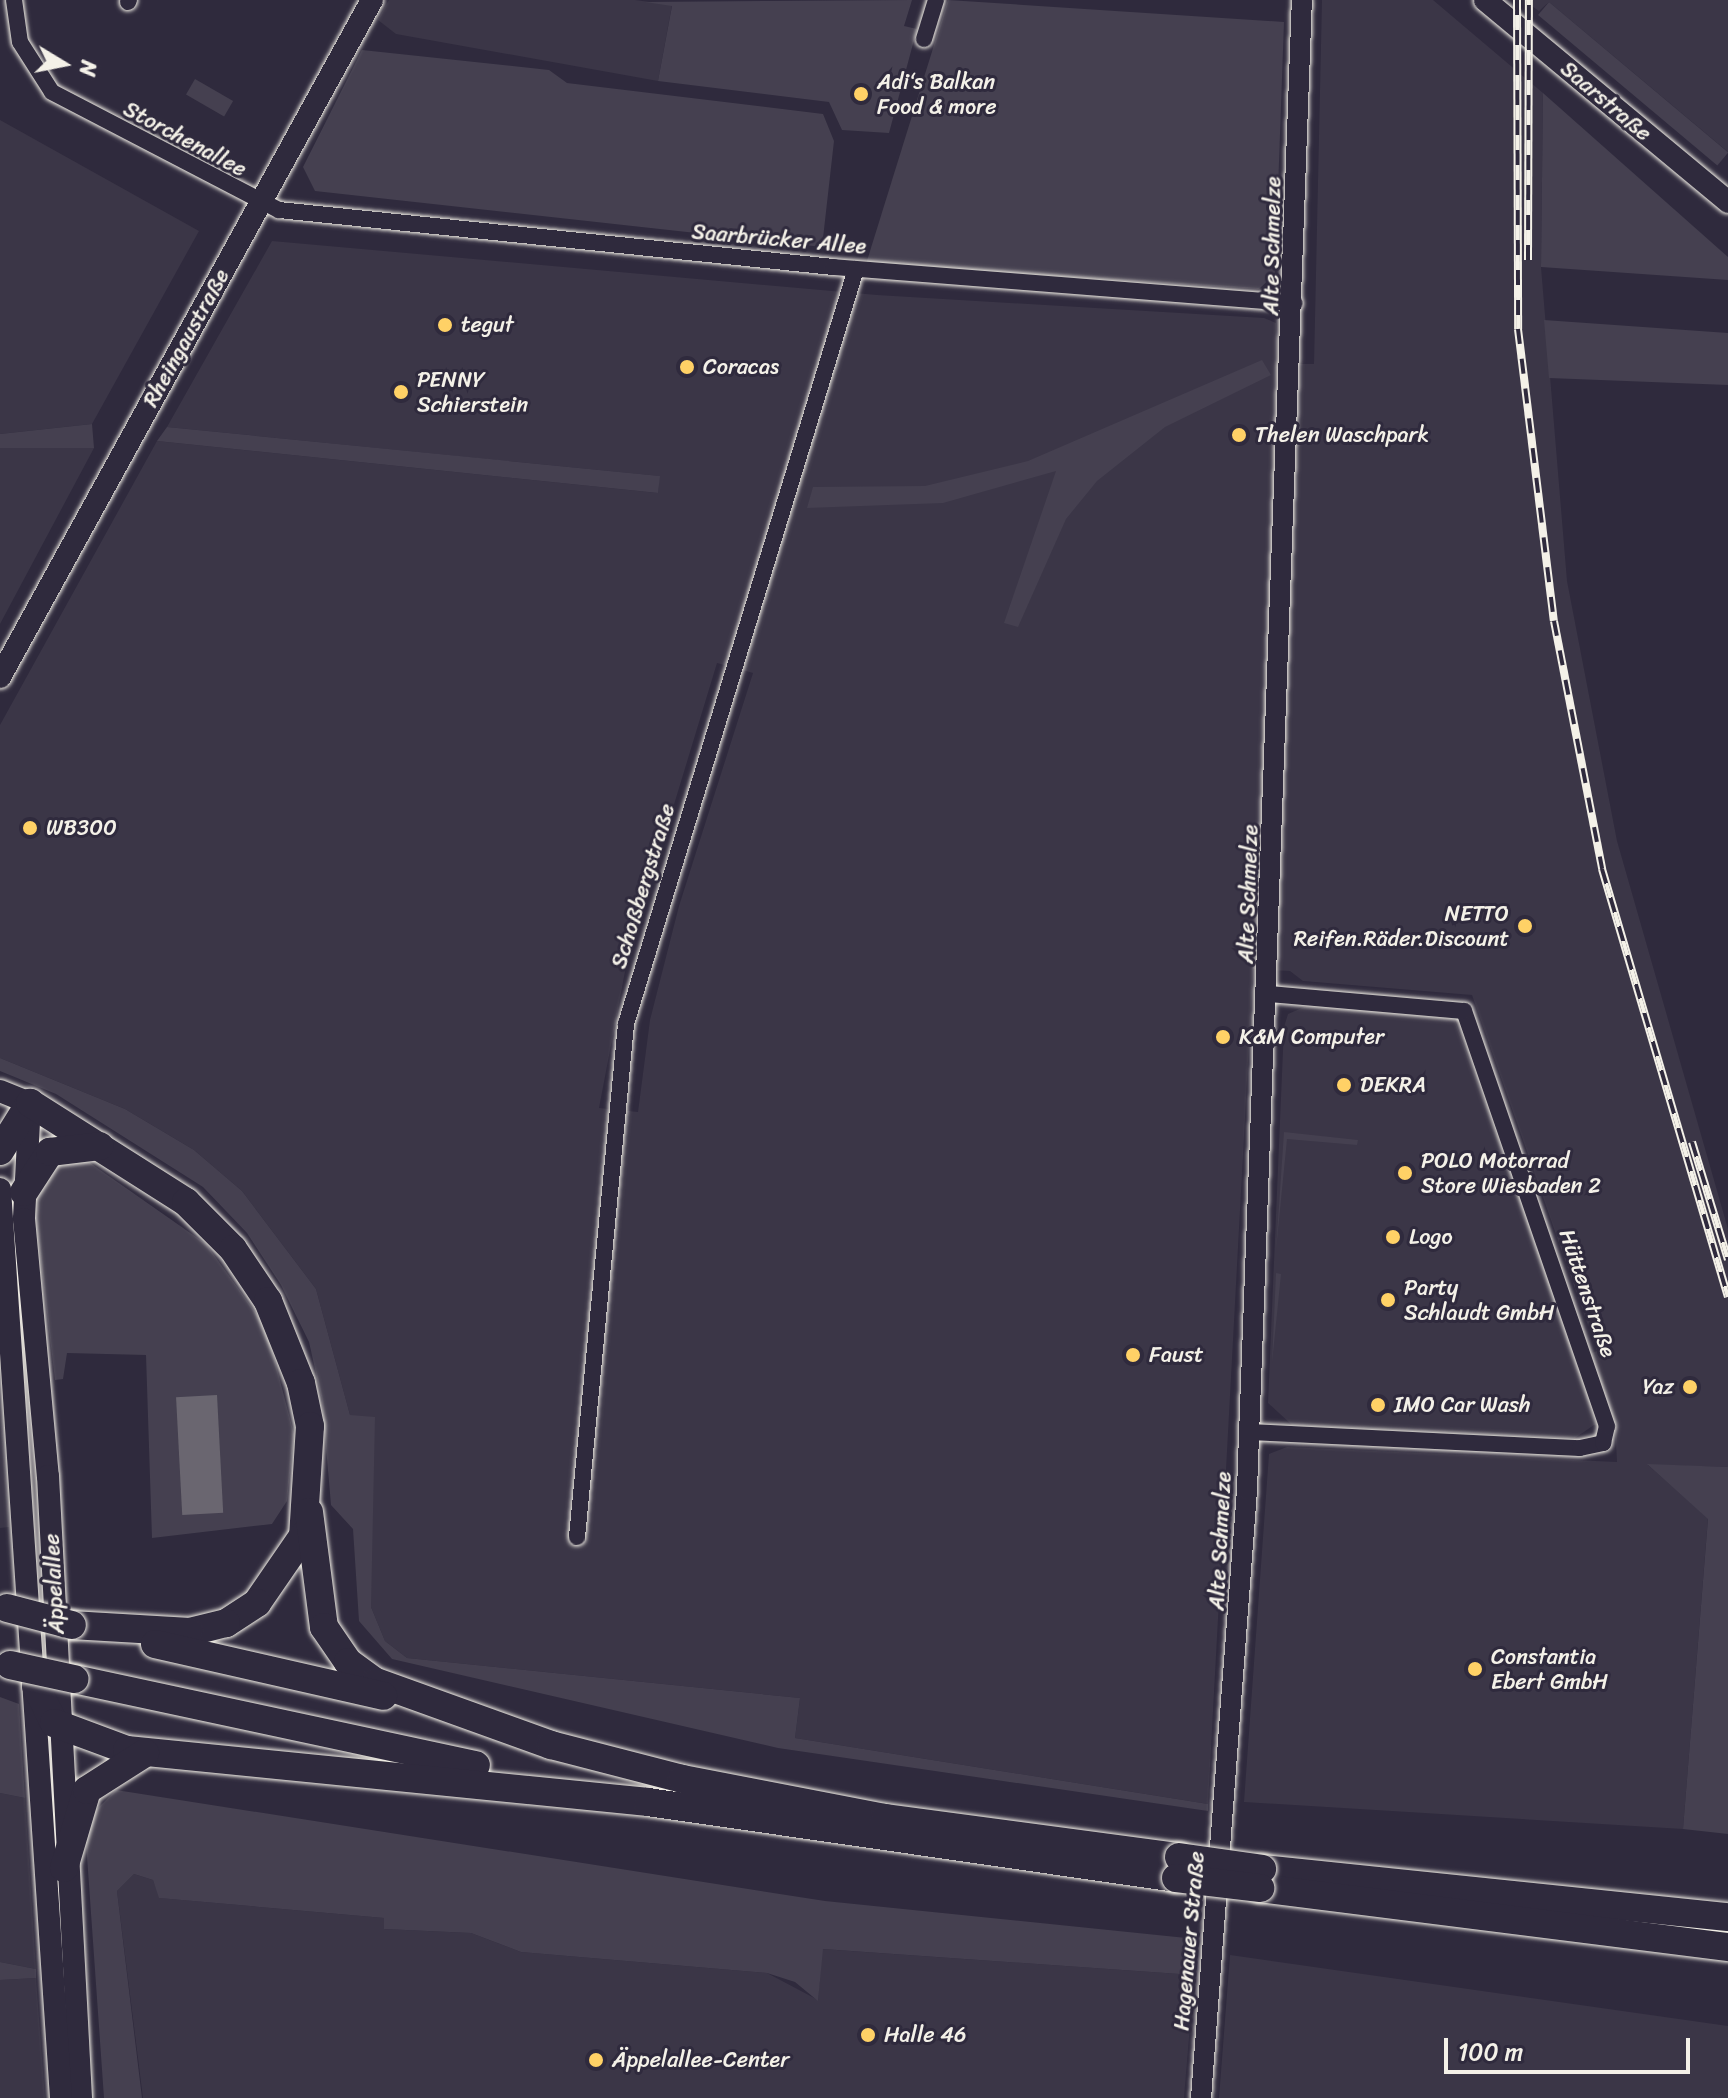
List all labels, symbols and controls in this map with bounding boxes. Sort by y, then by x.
north arrow [24,24,104,104]
street label: Saarstraße [1555,55,1657,147]
text: N [68,57,109,79]
place label: Adi‘s Balkan Food & more [877,68,997,120]
marker: Adi‘s Balkan Food & more [852,85,870,103]
street label: Storchenallee [119,96,251,182]
street label: Alte Schmelze [1258,176,1286,316]
street label: Saarbrücker Allee [690,218,868,260]
street label: Rheingaustraße [137,264,235,412]
place label: tegut [461,312,514,338]
marker: tegut [436,316,454,334]
place label: Coracas [703,354,779,380]
marker: Coracas [678,358,696,376]
place label: PENNY Schierstein [417,366,528,418]
marker: PENNY Schierstein [392,383,410,401]
place label: Thelen Waschpark [1255,422,1429,448]
marker: Thelen Waschpark [1230,426,1248,444]
street label: Schoßbergstraße [605,800,681,972]
place label: WB300 [46,815,117,841]
marker: WB300 [21,819,39,837]
street label: Alte Schmelze [1232,824,1264,964]
place label: NETTO Reifen.Räder.Discount [1294,900,1509,952]
marker: NETTO Reifen.Räder.Discount [1516,917,1534,935]
place label: K&M Computer [1239,1024,1385,1050]
marker: K&M Computer [1214,1028,1232,1046]
place label: DEKRA [1360,1072,1426,1098]
marker: DEKRA [1335,1076,1353,1094]
place label: POLO Motorrad Store Wiesbaden 2 [1421,1147,1602,1198]
marker: POLO Motorrad Store Wiesbaden 2 [1396,1164,1414,1182]
place label: Logo [1409,1224,1453,1250]
street label: Hüttenstraße [1554,1226,1622,1360]
marker: Logo [1384,1228,1402,1246]
place label: Party Schlaudt GmbH [1404,1274,1554,1326]
marker: Party Schlaudt GmbH [1379,1291,1397,1309]
place label: Faust [1149,1342,1204,1368]
marker: Faust [1124,1346,1142,1364]
place label: Yaz [1643,1374,1674,1400]
marker: Yaz [1681,1378,1699,1396]
place label: IMO Car Wash [1394,1392,1530,1418]
marker: IMO Car Wash [1369,1396,1387,1414]
street label: Alte Schmelze [1203,1470,1237,1612]
street label: Äppelallee [38,1533,70,1635]
place label: Constantia Ebert GmbH [1491,1643,1608,1694]
marker: Constantia Ebert GmbH [1466,1660,1484,1678]
street label: Hagenauer Straße [1168,1850,1210,2032]
place label: Halle 46 [884,2022,966,2048]
scale bar [1448,2022,1694,2072]
marker: Halle 46 [859,2026,877,2044]
text: 100 m [1458,2031,1523,2073]
place label: Äppelallee-Center [612,2047,789,2073]
marker: Äppelallee-Center [587,2051,605,2069]

